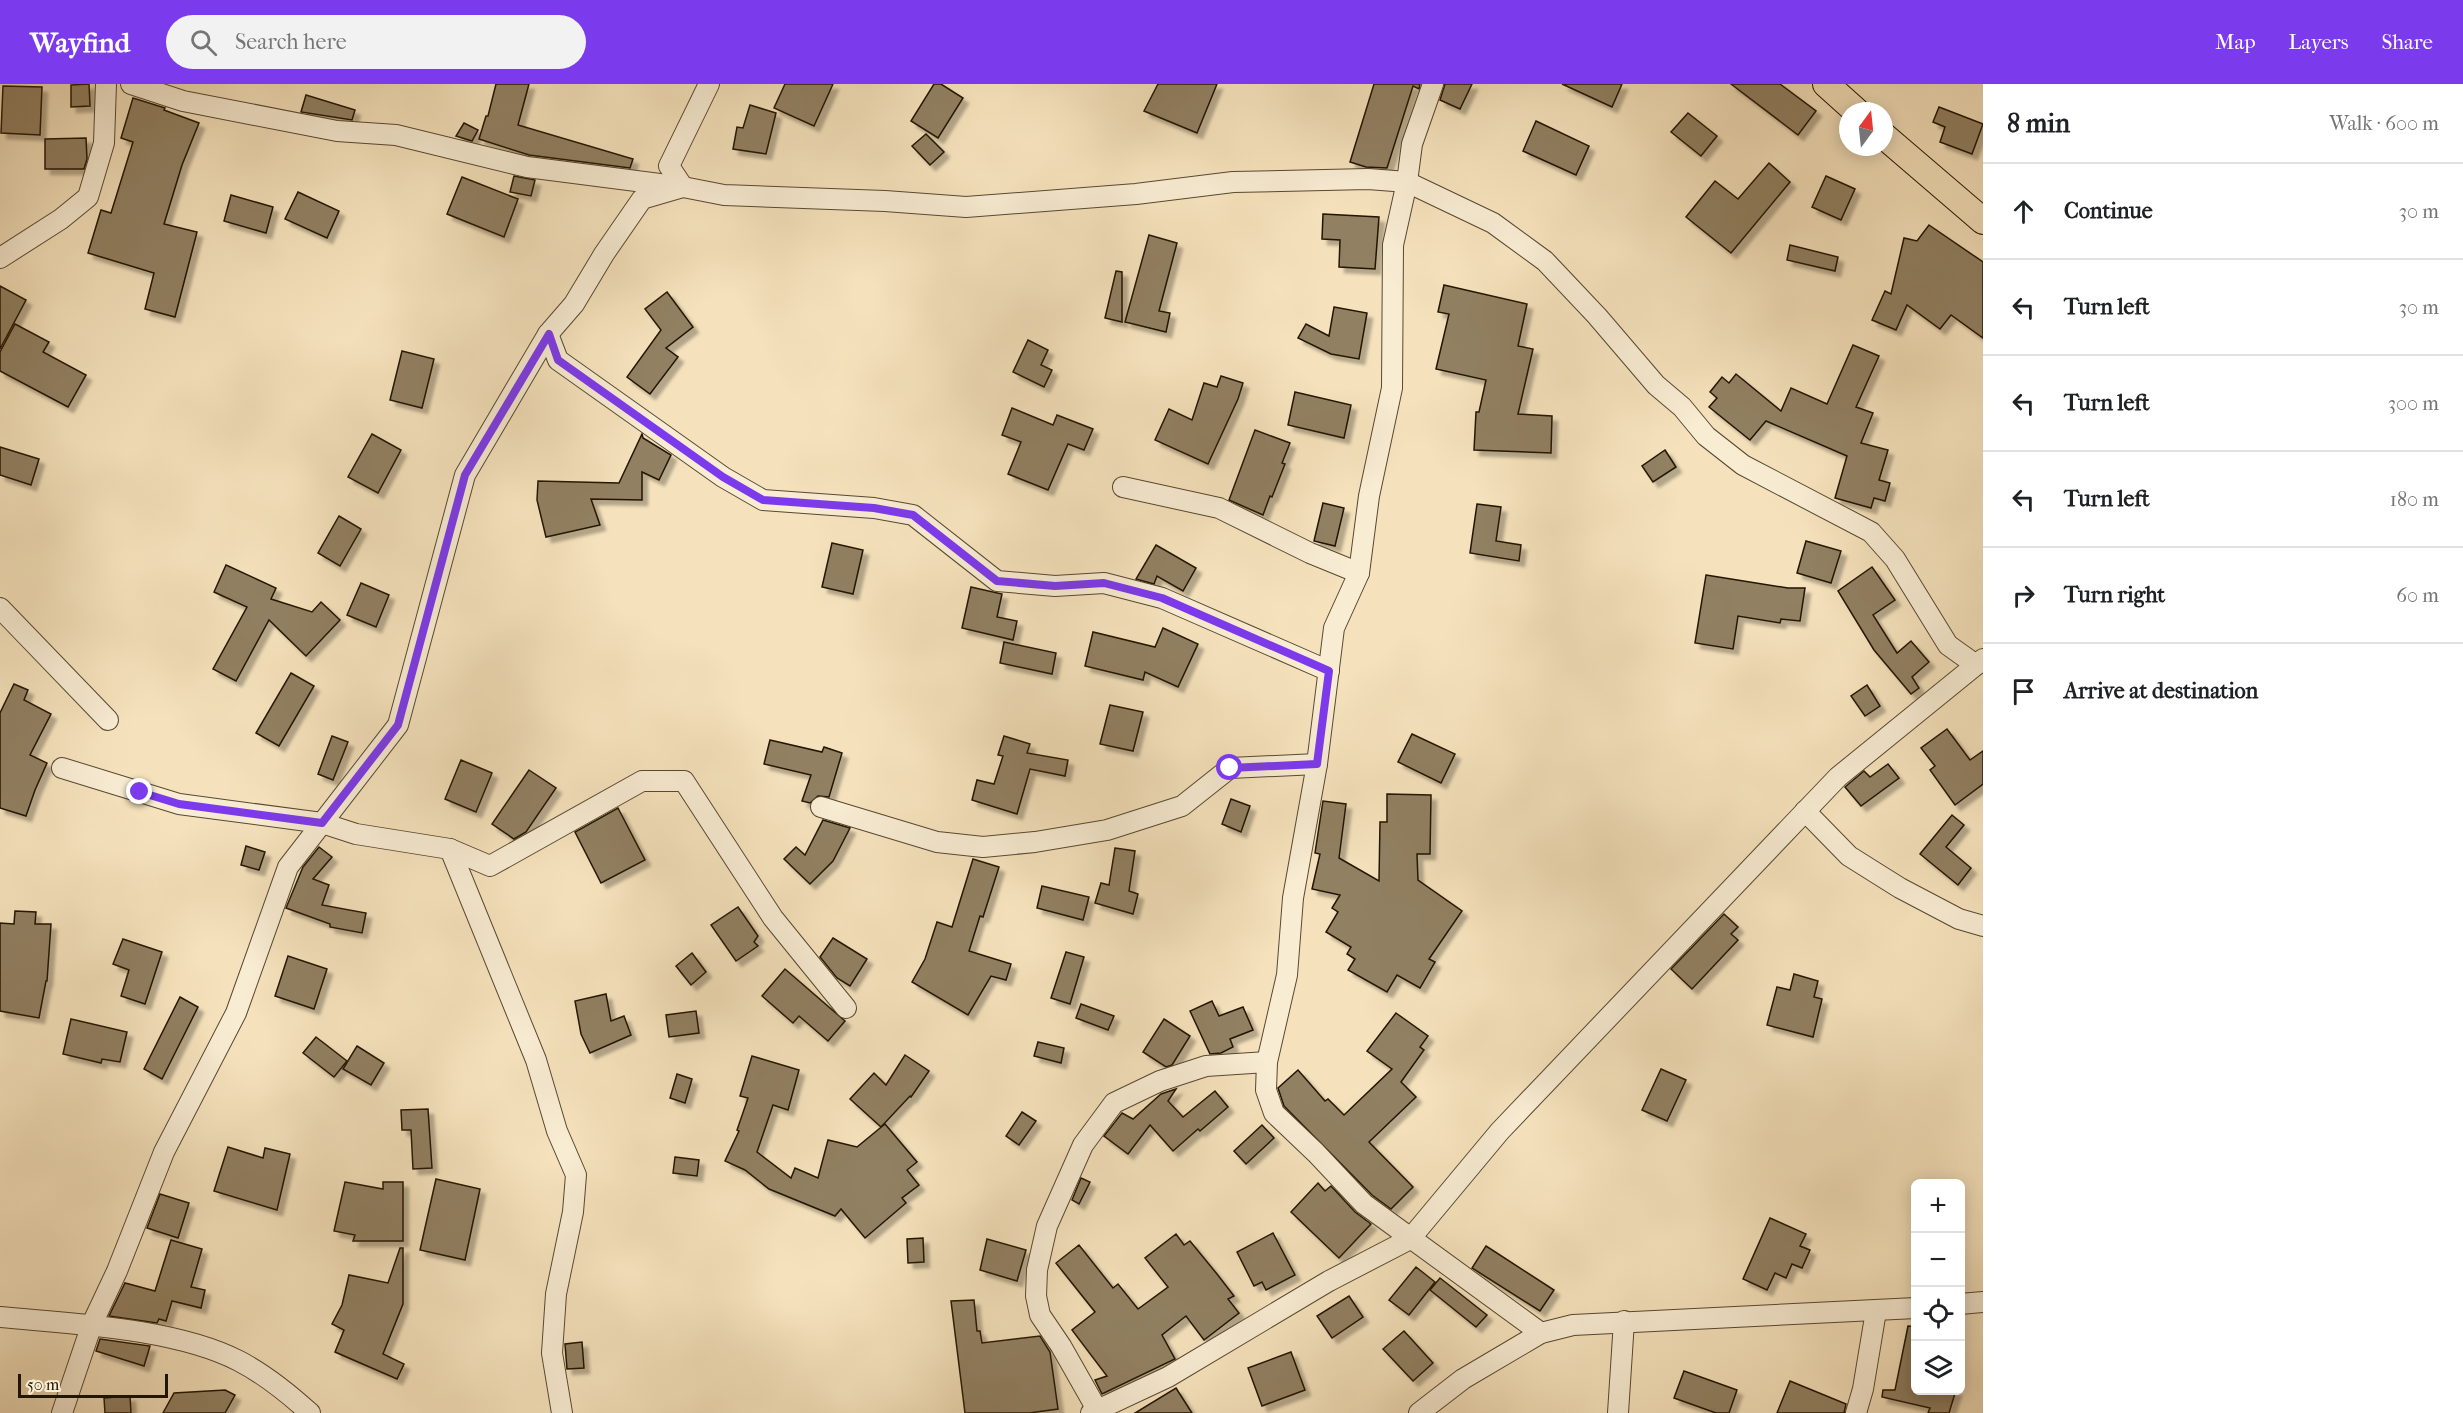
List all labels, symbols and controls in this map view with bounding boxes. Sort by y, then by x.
search box [166,15,586,69]
text: Wayfind [30,26,130,59]
icon: search [187,26,220,59]
text: Search here [235,29,347,55]
text: Map [2215,30,2256,54]
text: Layers [2289,30,2348,54]
text: Share [2381,30,2433,54]
north arrow [1839,102,1893,156]
text: 8 min [2007,108,2070,139]
text: Walk · 600 m [2329,112,2439,135]
icon: ahead [2007,195,2040,228]
text: Continue [2064,198,2153,224]
text: 30 m [2399,200,2439,223]
icon: left [2007,291,2040,324]
text: Turn left [2064,294,2150,320]
text: 30 m [2399,296,2439,319]
icon: left [2007,387,2040,420]
text: Turn left [2064,390,2150,416]
text: 300 m [2388,392,2439,415]
icon: left [2007,483,2040,516]
text: Turn left [2064,486,2150,512]
text: 180 m [2390,488,2439,511]
icon: right [2007,579,2040,612]
text: Turn right [2064,582,2165,608]
text: 60 m [2396,584,2439,607]
icon: arrive [2007,675,2040,708]
text: Arrive at destination [2064,678,2258,704]
route start [1216,754,1242,780]
route end [126,778,152,804]
map controls [1911,1179,1965,1395]
button: + [1911,1179,1965,1233]
button: − [1911,1233,1965,1287]
button: locate [1911,1287,1965,1341]
button: layers [1911,1341,1965,1395]
scale bar [18,1371,168,1398]
text: 50 m [27,1375,59,1394]

